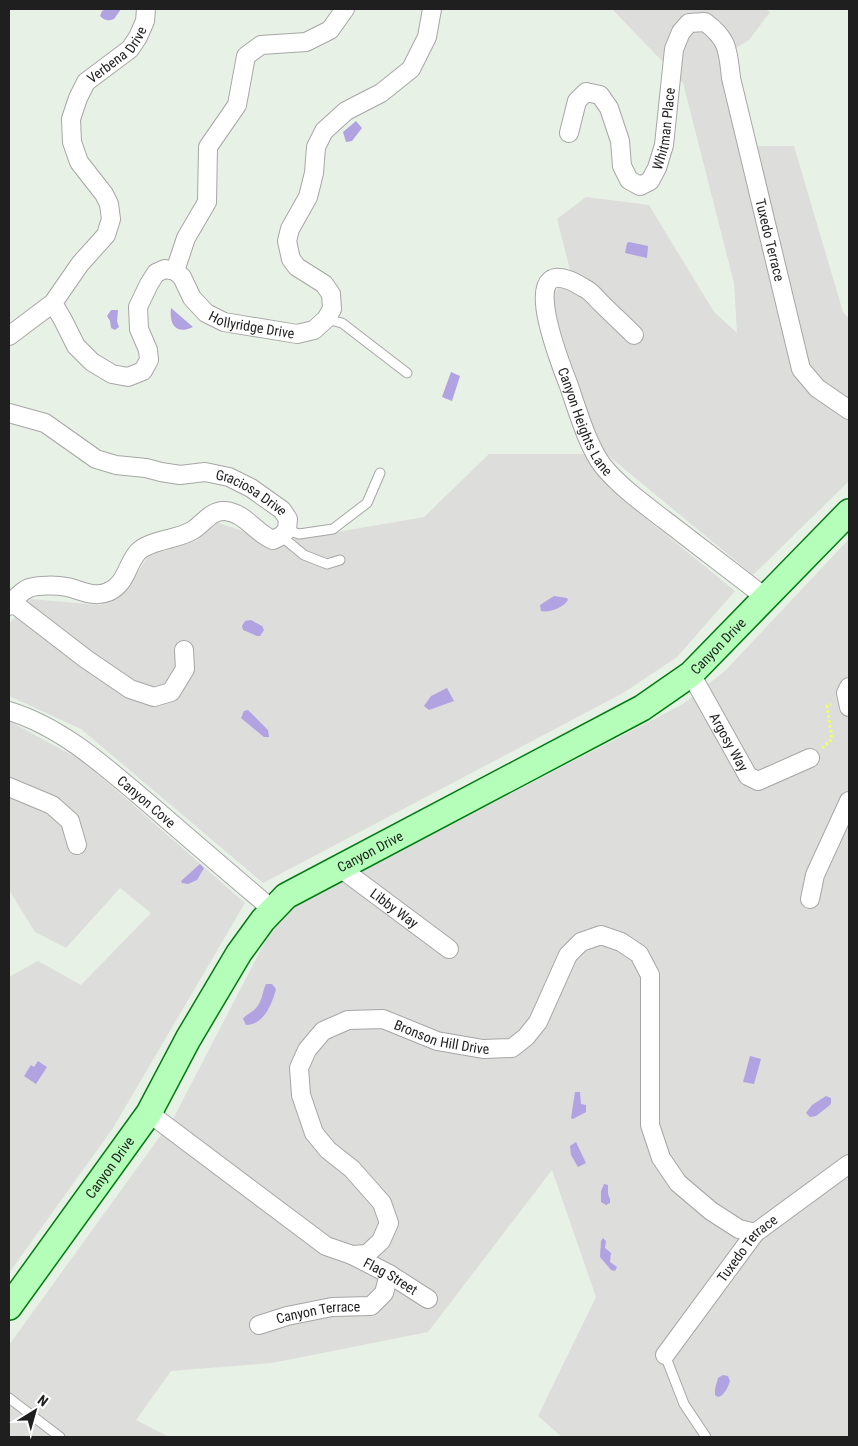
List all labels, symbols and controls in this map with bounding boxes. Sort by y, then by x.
street label: Verbena Drive [84,24,150,86]
street label: Whitman Place [649,87,678,172]
street label: Tuxedo Terrace [752,197,788,283]
street label: Hollyridge Drive [206,308,296,342]
street label: Canyon Heights Lane [555,365,616,479]
street label: Graciosa Drive [214,466,291,518]
street label: Canyon Drive [687,614,749,678]
street label: Argosy Way [706,710,752,774]
street label: Canyon Cove [114,772,179,831]
street label: Canyon Drive [334,827,406,876]
street label: Libby Way [367,885,422,931]
street label: Bronson Hill Drive [392,1016,490,1057]
street label: Canyon Drive [82,1133,138,1201]
street label: Tuxedo Terrace [714,1211,781,1285]
street label: Flag Street [361,1254,420,1298]
street label: Canyon Terrace [274,1298,361,1327]
north arrow [10,1386,60,1436]
text: N [35,1392,51,1410]

